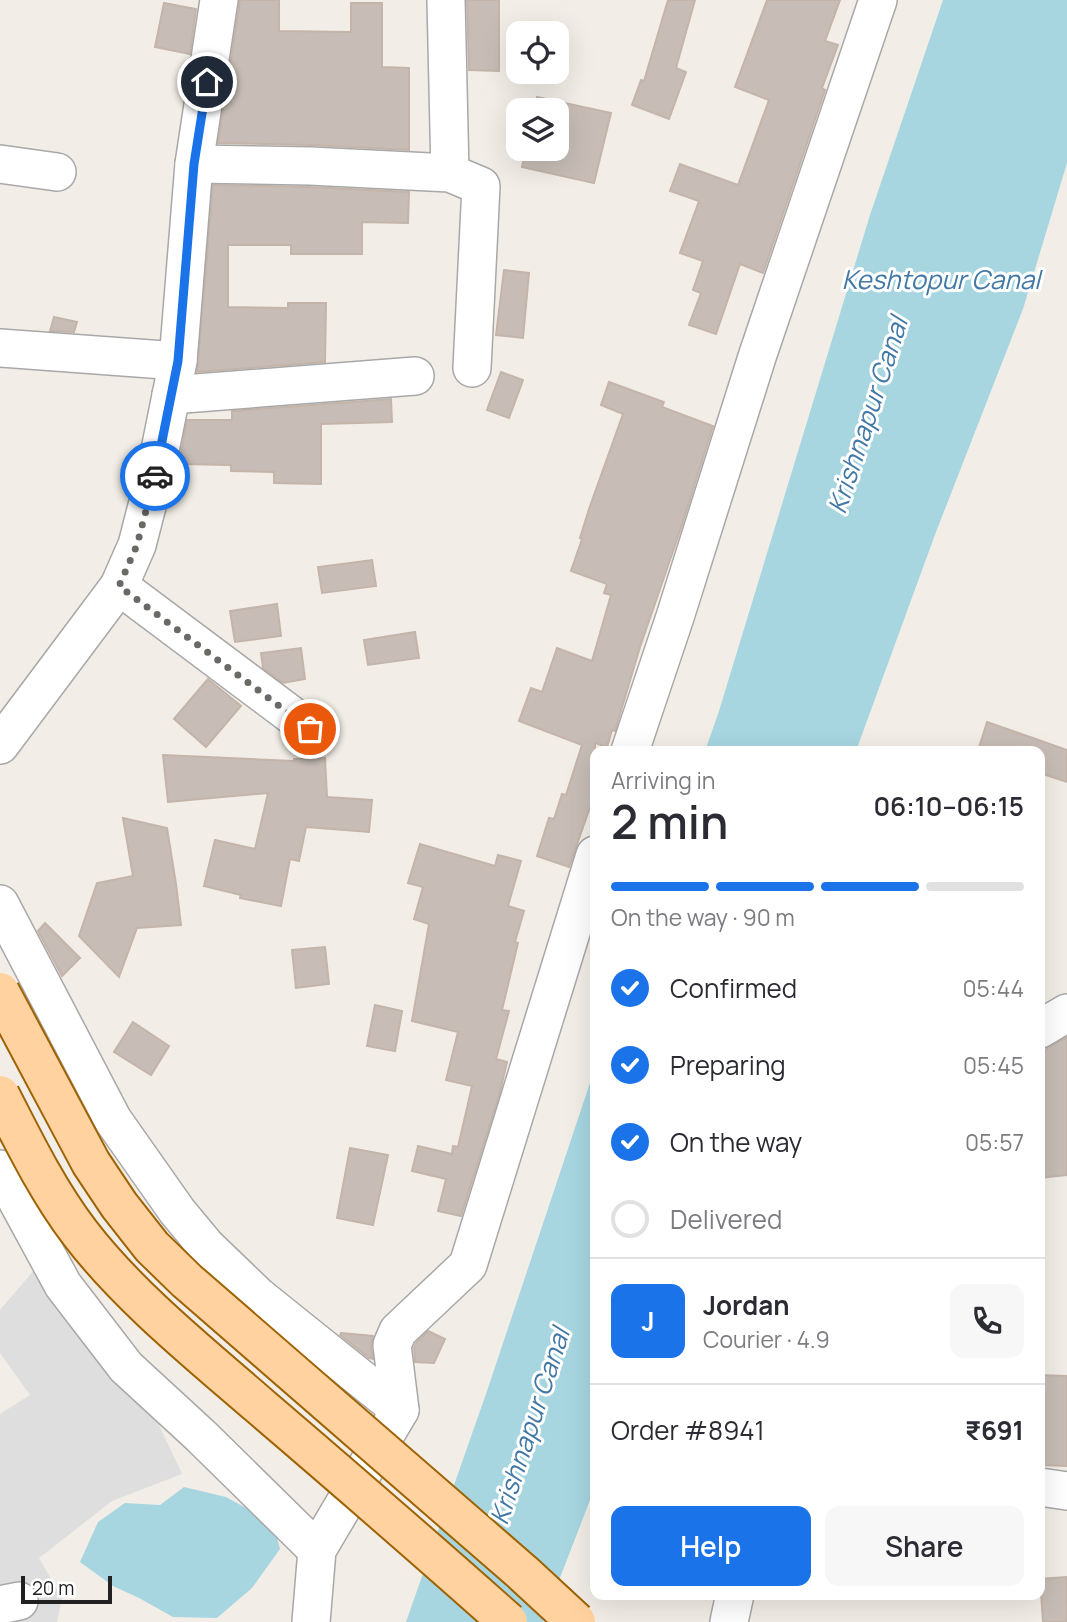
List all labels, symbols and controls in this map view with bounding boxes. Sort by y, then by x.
map controls [506,21,569,161]
button: locate [506,21,569,84]
pin [177,52,237,112]
icon: home [188,63,226,101]
button: layers [506,98,569,161]
water label: Keshtopur Canal [842,261,1043,297]
water label: Krishnapur Canal [818,310,917,518]
courier [120,441,190,511]
icon: car [136,457,174,495]
pin [280,699,340,759]
icon: bag [291,710,329,748]
text: Arriving in [611,764,716,796]
text: 06:10–06:15 [873,788,1024,824]
text: 2 min [611,790,728,853]
text: On the way · 90 m [611,901,795,933]
icon: check [611,969,649,1007]
text: Confirmed [670,970,797,1006]
text: 05:44 [962,972,1024,1004]
icon: check [611,1046,649,1084]
text: Preparing [670,1047,786,1083]
text: 05:45 [963,1049,1024,1081]
icon: check [611,1123,649,1161]
text: On the way [670,1124,802,1160]
text: 05:57 [965,1126,1024,1158]
text: Delivered [670,1201,782,1237]
button: phone [950,1284,1024,1358]
text: Jordan [703,1287,789,1323]
text: J [641,1303,655,1339]
water label: Krishnapur Canal [480,1321,579,1529]
text: Courier · 4.9 [703,1323,830,1355]
text: Order #8941 [611,1412,765,1448]
text: ₹691 [965,1412,1024,1448]
button: Help [611,1506,811,1586]
button: Share [825,1506,1024,1586]
scale bar [21,1573,112,1605]
text: 20 m [32,1575,74,1601]

